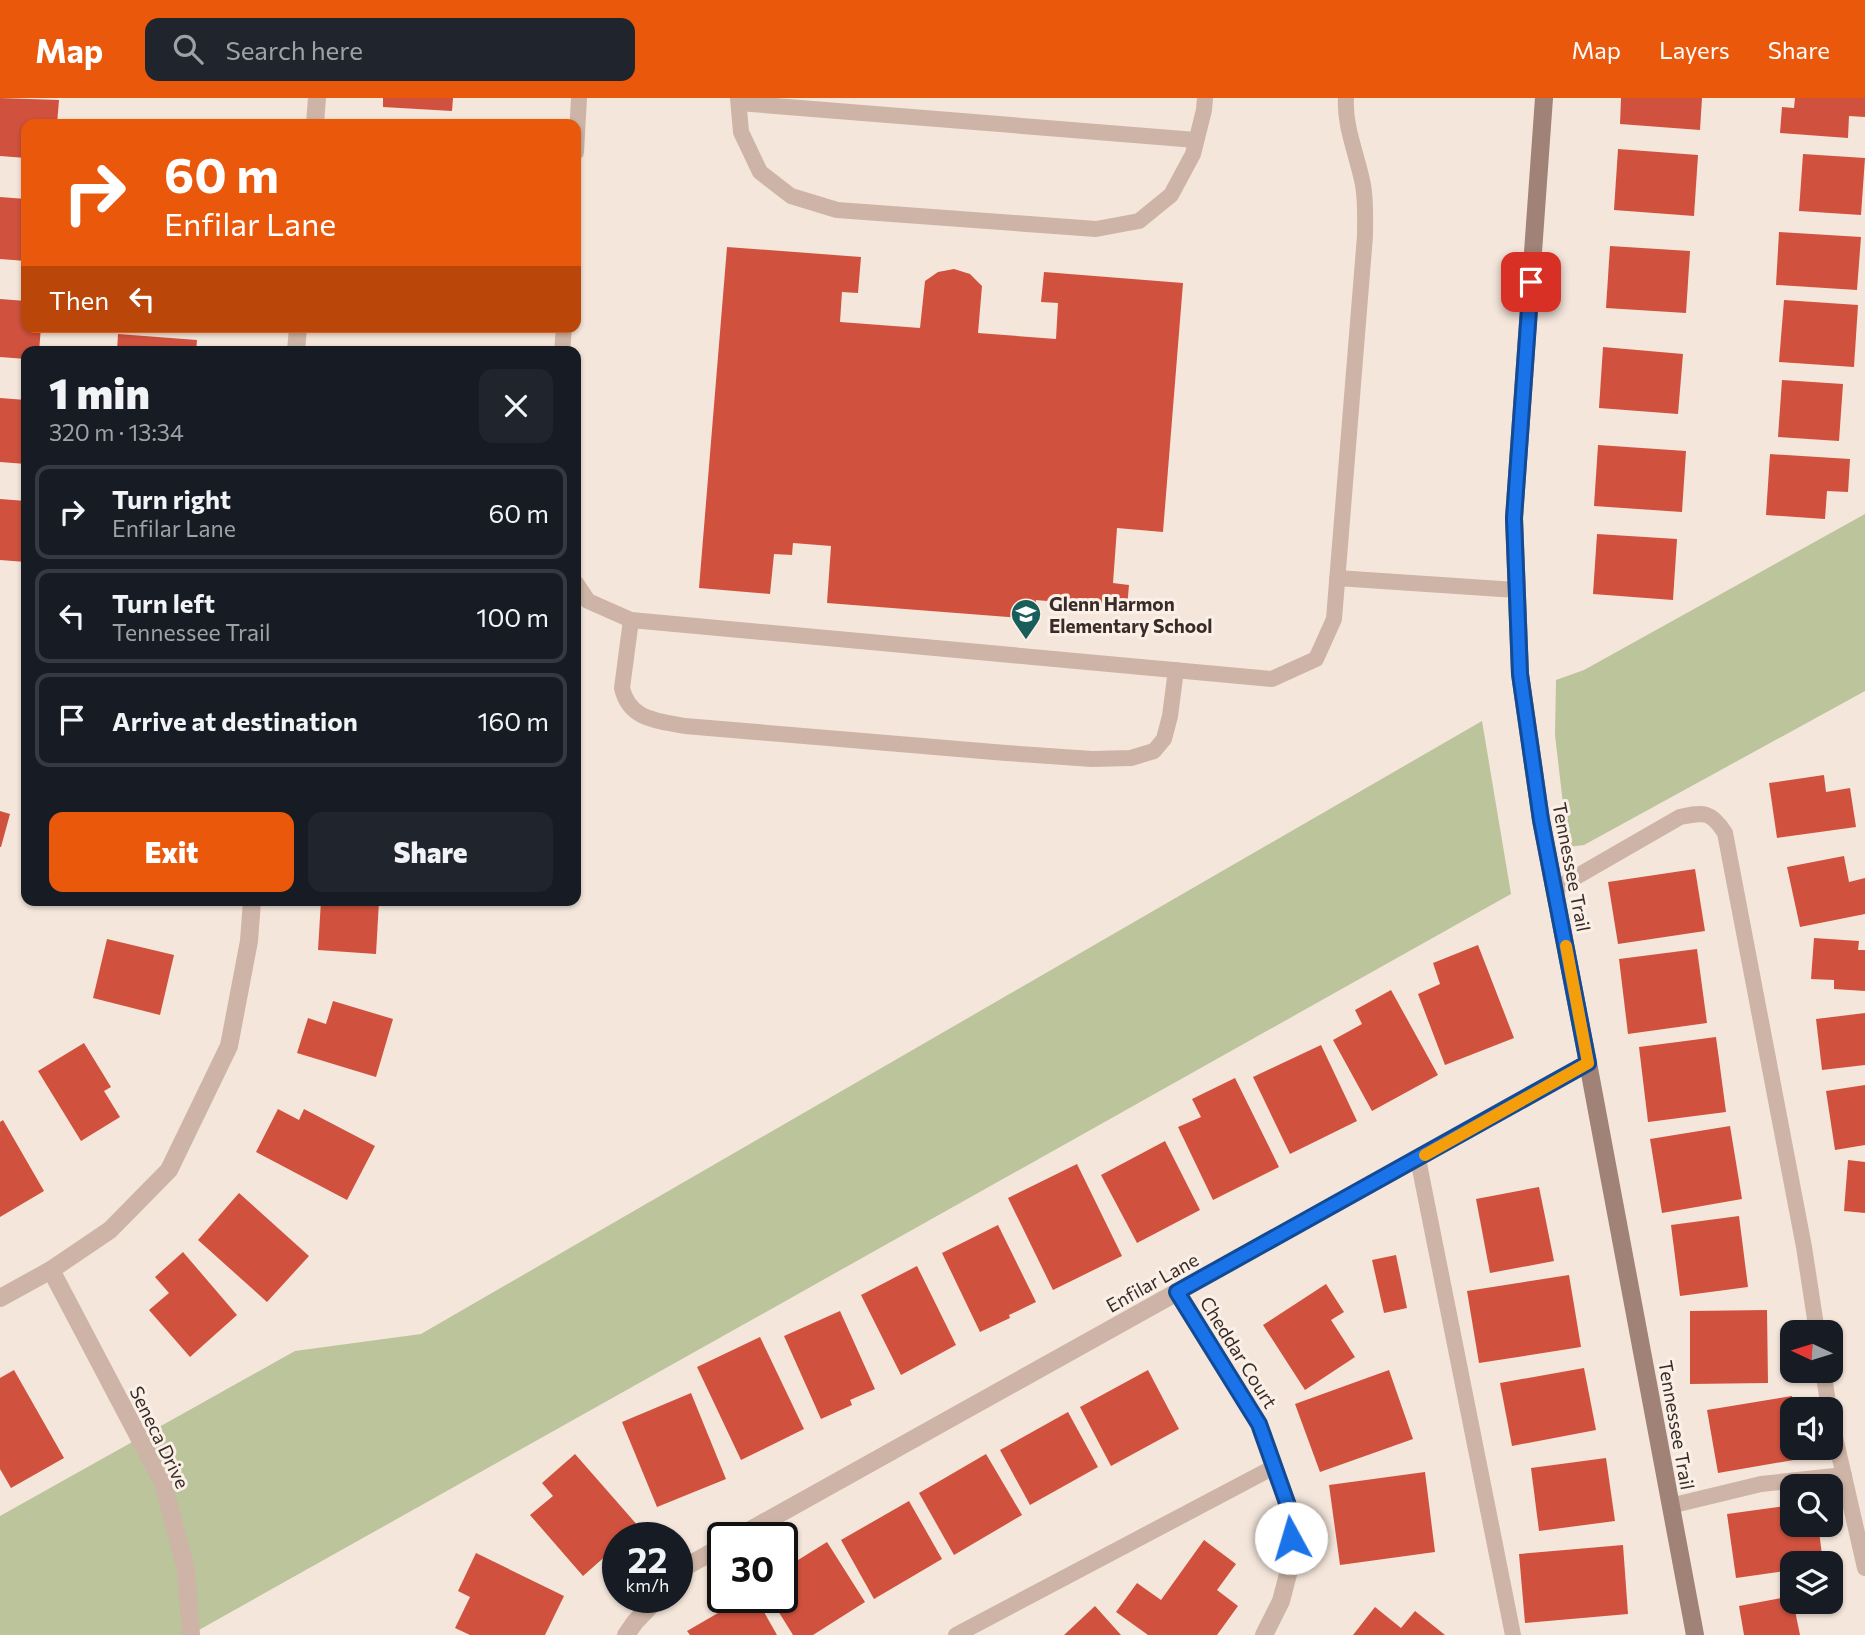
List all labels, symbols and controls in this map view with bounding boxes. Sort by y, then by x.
search box [145,18,635,81]
text: Map [35,29,103,70]
icon: search [169,30,207,68]
text: Search here [225,34,363,65]
text: Map [1572,35,1621,64]
text: Layers [1659,35,1730,64]
text: Share [1768,35,1830,64]
text: 60 m [164,143,279,203]
icon: right [49,147,140,238]
text: Enfilar Lane [164,203,336,243]
pin [1501,252,1561,312]
icon: arrive [1512,263,1550,301]
icon: left [123,280,161,318]
text: Then [49,284,109,315]
text: 1 min [49,366,150,418]
button: close [479,369,553,443]
text: 320 m · 13:34 [49,418,184,446]
text: Turn right [112,483,231,514]
icon: right [53,493,91,531]
text: 60 m [489,497,549,528]
text: Enfilar Lane [112,514,236,542]
text: Turn left [112,587,215,618]
place label: Glenn Harmon Elementary School [1049,592,1213,637]
icon: left [53,597,91,635]
school or university icon: Glenn Harmon Elementary School [1009,597,1043,641]
text: 100 m [476,601,549,632]
text: Tennessee Trail [112,618,271,646]
icon: arrive [53,701,91,739]
text: Arrive at destination [112,705,358,736]
text: 160 m [477,705,549,736]
street label: Tennessee Trail [1548,800,1596,934]
button: Exit [49,812,294,892]
button: Share [308,812,553,892]
street label: Enfilar Lane [1102,1247,1202,1317]
street label: Cheddar Court [1195,1292,1283,1412]
north arrow [1780,1320,1843,1382]
map controls [1780,1320,1843,1614]
street label: Tennessee Trail [1654,1358,1700,1492]
street label: Seneca Drive [125,1382,195,1492]
button: sound [1780,1397,1843,1460]
button: search [1780,1474,1843,1537]
position arrow [1254,1501,1328,1575]
speed limit sign: 30 [707,1522,798,1613]
text: 22 [628,1537,667,1580]
button: layers [1780,1551,1843,1614]
text: km/h [626,1574,669,1596]

